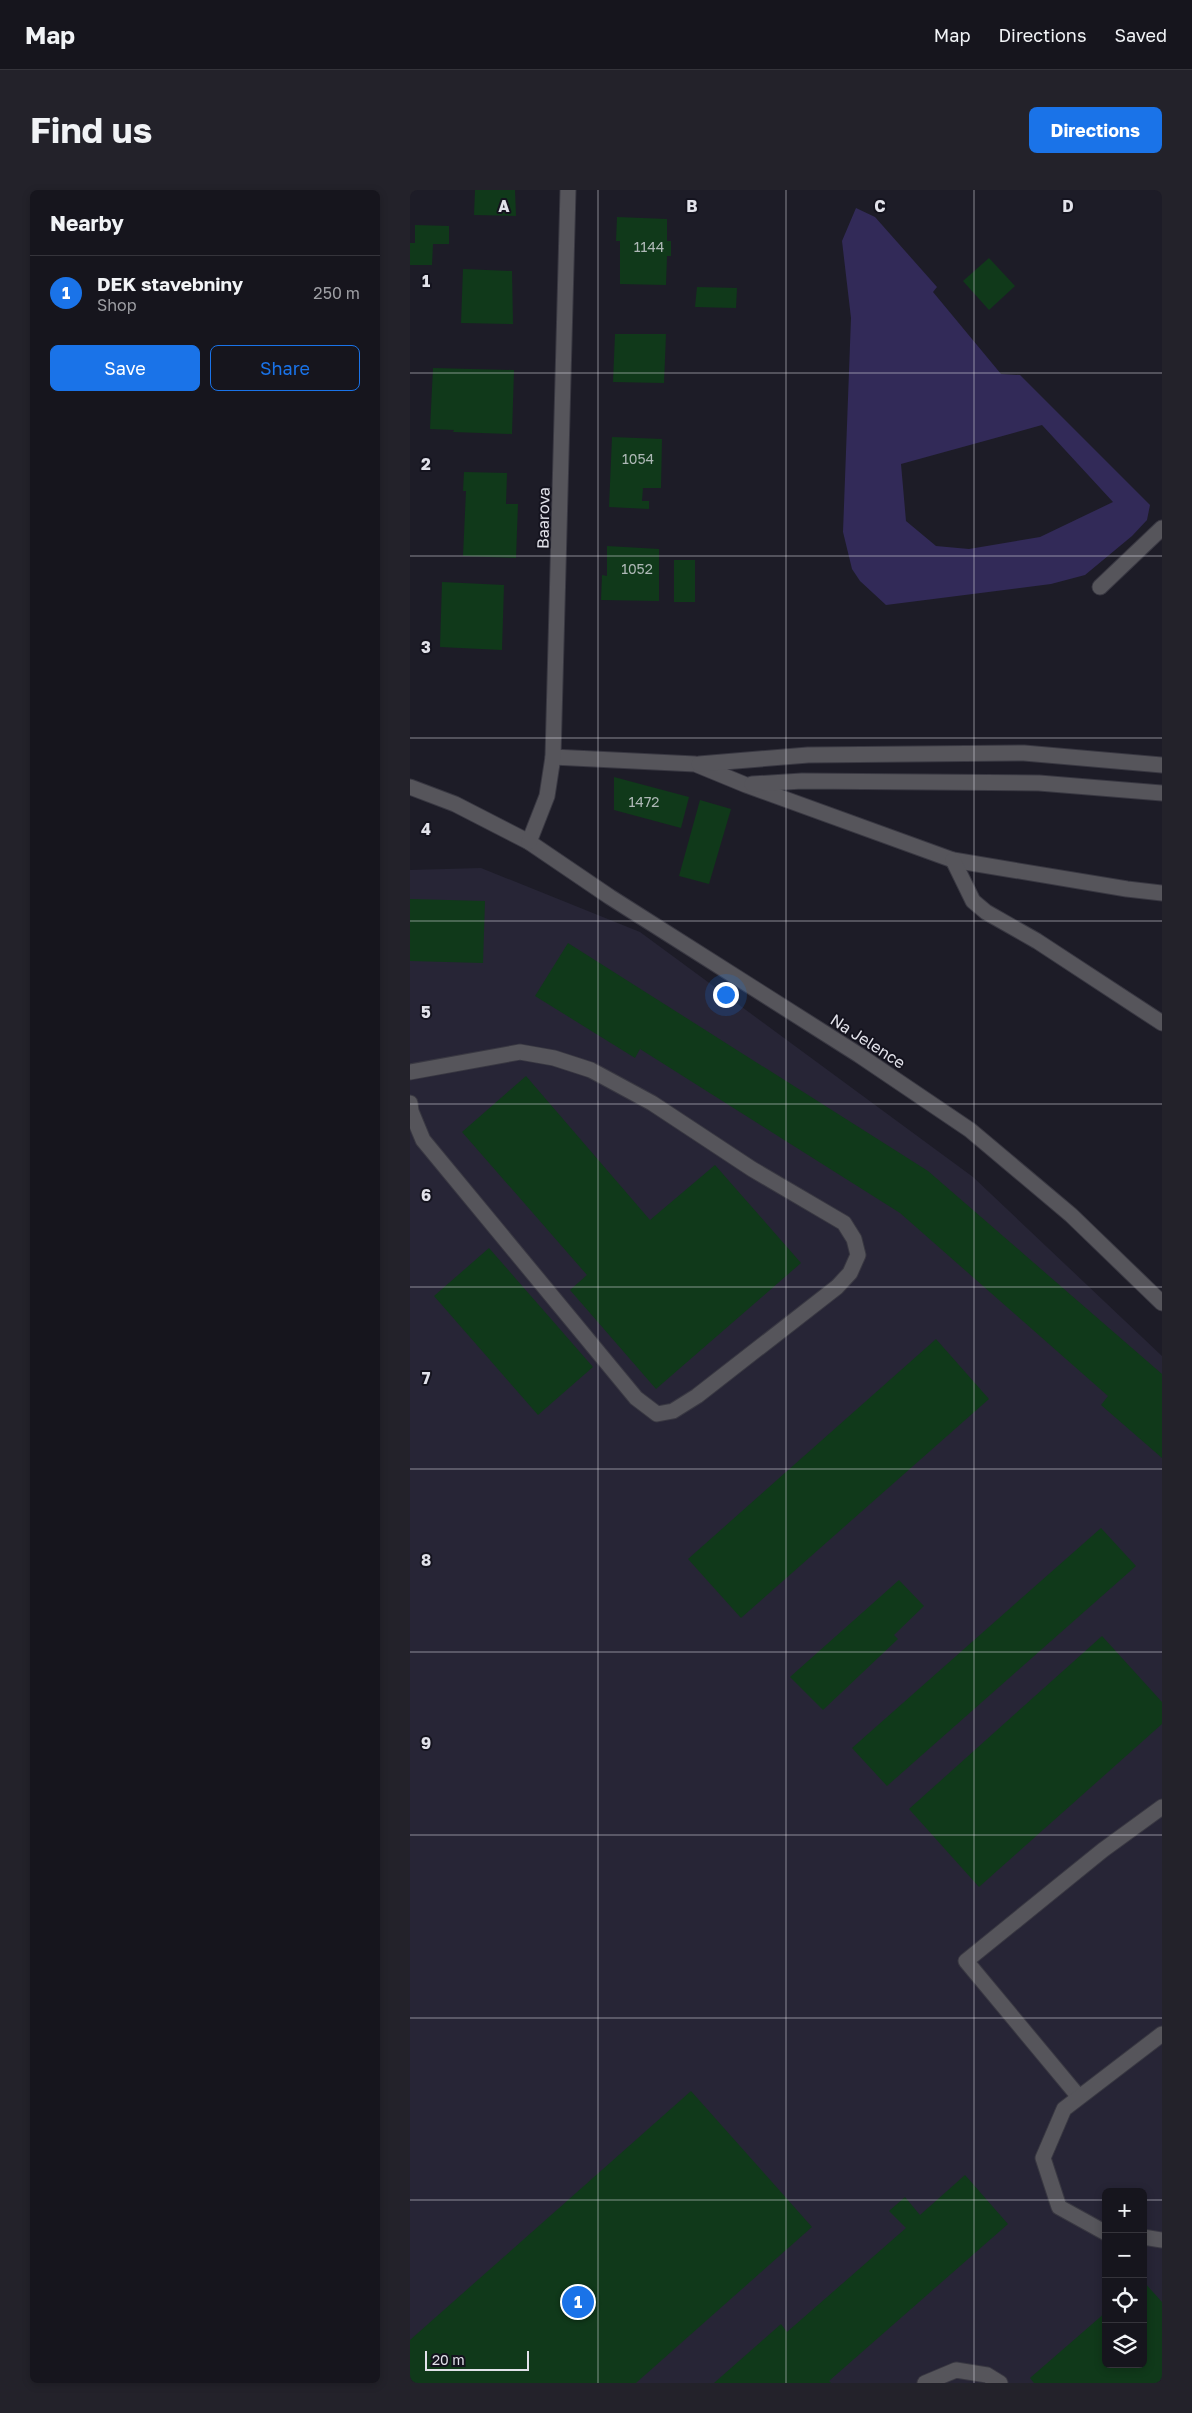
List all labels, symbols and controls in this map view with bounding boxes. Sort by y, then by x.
text: Map [25,20,75,49]
text: Map [934,24,970,46]
text: Directions [998,24,1086,46]
text: Saved [1114,24,1167,46]
button: Directions [1029,107,1162,153]
text: Find us [30,109,152,151]
text: A [498,196,510,216]
text: B [686,196,698,216]
text: C [874,196,886,216]
text: D [1062,196,1074,216]
text: Nearby [50,210,124,236]
house number: 1144 [634,238,664,255]
text: 1 [422,271,430,291]
text: DEK stavebniny [97,272,243,295]
text: 1 [62,283,70,303]
text: 250 m [313,283,360,303]
text: Shop [97,295,137,315]
button: Save [50,345,200,391]
button: Share [210,345,360,391]
house number: 1054 [622,450,654,467]
text: 2 [421,454,431,474]
street label: Baarova [532,487,554,549]
house number: 1052 [621,560,653,577]
text: 3 [421,637,431,657]
house number: 1472 [629,793,659,810]
text: 4 [421,819,431,839]
your location [713,982,739,1008]
text: 5 [421,1002,431,1022]
street label: Na Jelence [827,1009,909,1073]
text: 6 [421,1185,431,1205]
text: 7 [422,1368,431,1388]
text: 8 [421,1550,431,1570]
text: 9 [421,1733,431,1753]
map controls [1102,2188,1147,2368]
button: + [1102,2188,1147,2233]
button: − [1102,2233,1147,2278]
button: locate [1102,2278,1147,2323]
pin: 1 [562,2283,594,2321]
button: layers [1102,2323,1147,2368]
scale bar [425,2348,529,2371]
text: 20 m [432,2351,465,2368]

